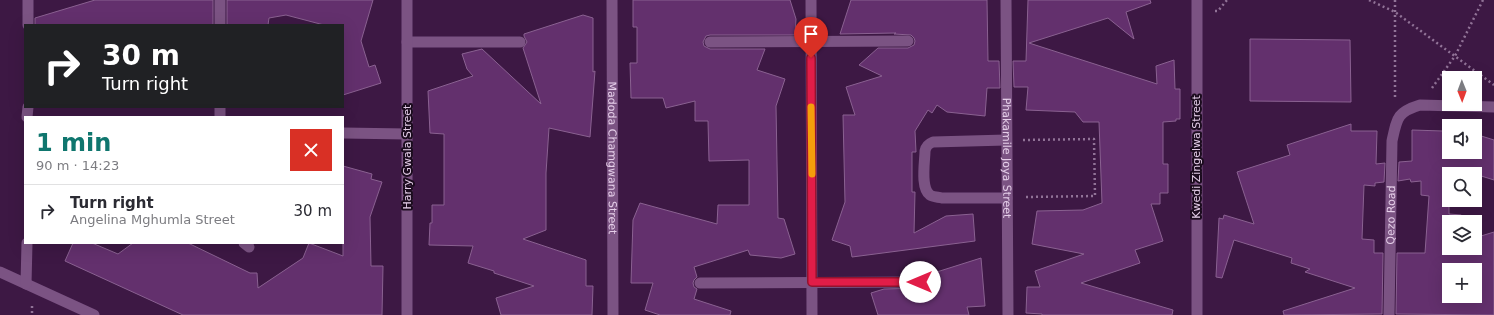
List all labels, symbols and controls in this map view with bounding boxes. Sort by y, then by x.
pin [794,17,828,58]
icon: arrive [800,23,822,45]
text: 30 m [102,39,180,72]
icon: right [36,40,88,92]
north arrow [1442,71,1482,111]
map controls [1442,71,1482,303]
text: Turn right [102,73,188,94]
street label: Madoda Chamgwana Street [606,82,619,235]
street label: Kwedi Zingelwa Street [1190,95,1203,219]
street label: Phakamile Joya Street [1000,98,1014,219]
street label: Harry Gwala Street [401,104,414,209]
button: sound [1442,119,1482,159]
text: 1 min [36,129,111,157]
button: close [290,129,332,171]
text: 90 m · 14:23 [36,158,119,173]
button: search [1442,167,1482,207]
street label: Qezo Road [1384,185,1398,245]
text: Turn right [70,194,154,212]
icon: right [36,200,58,222]
text: 30 m [294,202,332,220]
text: Angelina Mghumla Street [70,212,235,227]
button: layers [1442,215,1482,255]
position arrow [899,261,941,303]
button: + [1442,263,1482,303]

